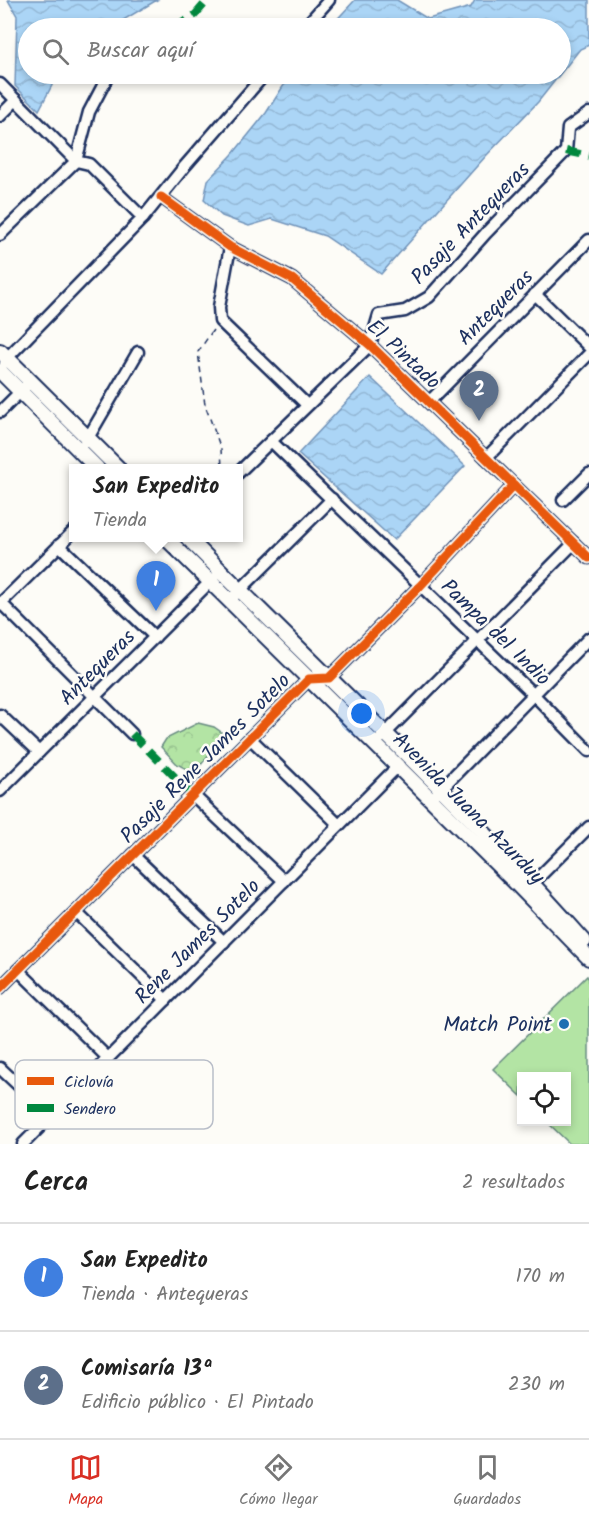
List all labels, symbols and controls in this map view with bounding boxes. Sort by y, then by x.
search box [18,18,571,84]
text: Buscar aquí [87,34,194,69]
icon: search [39,35,72,68]
street label: Pasaje Antequeras [404,155,539,293]
street label: Antequeras [450,262,542,354]
street label: El Pintado [358,312,448,398]
pin: 2 [460,372,498,421]
popup [69,464,243,542]
text: San Expedito [93,470,219,505]
text: Tienda [93,505,147,537]
pin: 1 [136,562,176,611]
street label: Pampa del Indio [432,572,558,694]
street label: Antequeras [52,622,144,714]
street label: Pasaje Rene James Sotelo [113,666,299,852]
your location [347,699,376,728]
street label: Avenida Juana Azurduy [384,725,552,893]
street label: Rene James Sotelo [127,871,269,1013]
place label: Match Point [443,1009,553,1042]
marker: Match Point [557,1017,571,1031]
legend [15,1060,213,1129]
text: Ciclovía [64,1070,114,1095]
map controls [517,1072,571,1126]
button: locate [517,1072,571,1126]
text: Sendero [64,1097,116,1122]
text: Cerca [24,1162,88,1204]
text: 2 resultados [462,1167,565,1199]
text: San Expedito [81,1244,208,1279]
text: 1 [40,1261,47,1293]
text: 170 m [516,1261,565,1293]
text: Tienda · Antequeras [81,1279,248,1311]
text: Comisaría 13ª [81,1352,214,1387]
text: 2 [38,1369,49,1401]
text: 230 m [508,1369,565,1401]
text: Edificio público · El Pintado [81,1387,314,1419]
tab: Mapa [68,1451,103,1512]
tab: Cómo llegar [239,1451,318,1512]
tab: Guardados [453,1451,521,1512]

